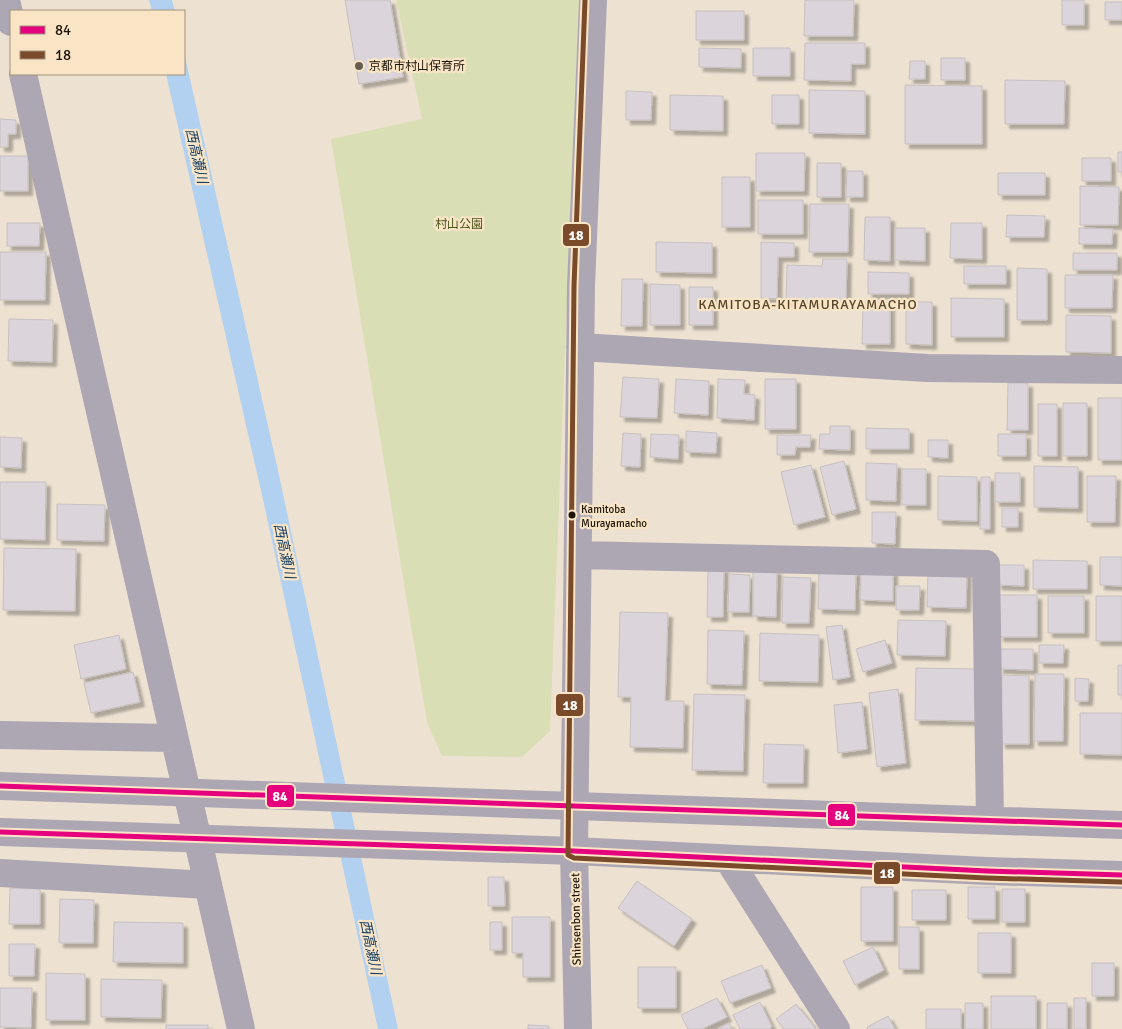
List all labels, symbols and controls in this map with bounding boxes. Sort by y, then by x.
legend [10,10,185,75]
text: 84 [55,21,71,39]
text: 18 [55,46,71,64]
place label: 京都市村山保育所 [369,59,465,74]
marker: 京都市村山保育所 [353,60,365,72]
water label: 西高瀬川 [182,127,212,187]
park label: 村山公園 [435,217,483,232]
line badge: 18 [562,223,590,247]
text: 18 [568,227,584,244]
district label: KAMITOBA-KITAMURAYAMACHO [698,296,918,313]
place label: Kamitoba Murayamacho [581,503,647,530]
marker: Kamitoba Murayamacho [567,510,577,520]
water label: 西高瀬川 [270,522,299,582]
line badge: 18 [555,693,584,717]
text: 18 [562,697,578,714]
line badge: 84 [266,784,295,808]
text: 84 [272,788,288,805]
line badge: 84 [827,803,856,827]
text: 84 [834,807,850,824]
line badge: 18 [873,861,901,885]
text: 18 [879,865,895,882]
street label: Shinsenbon street [568,873,585,965]
water label: 西高瀬川 [356,918,385,978]

